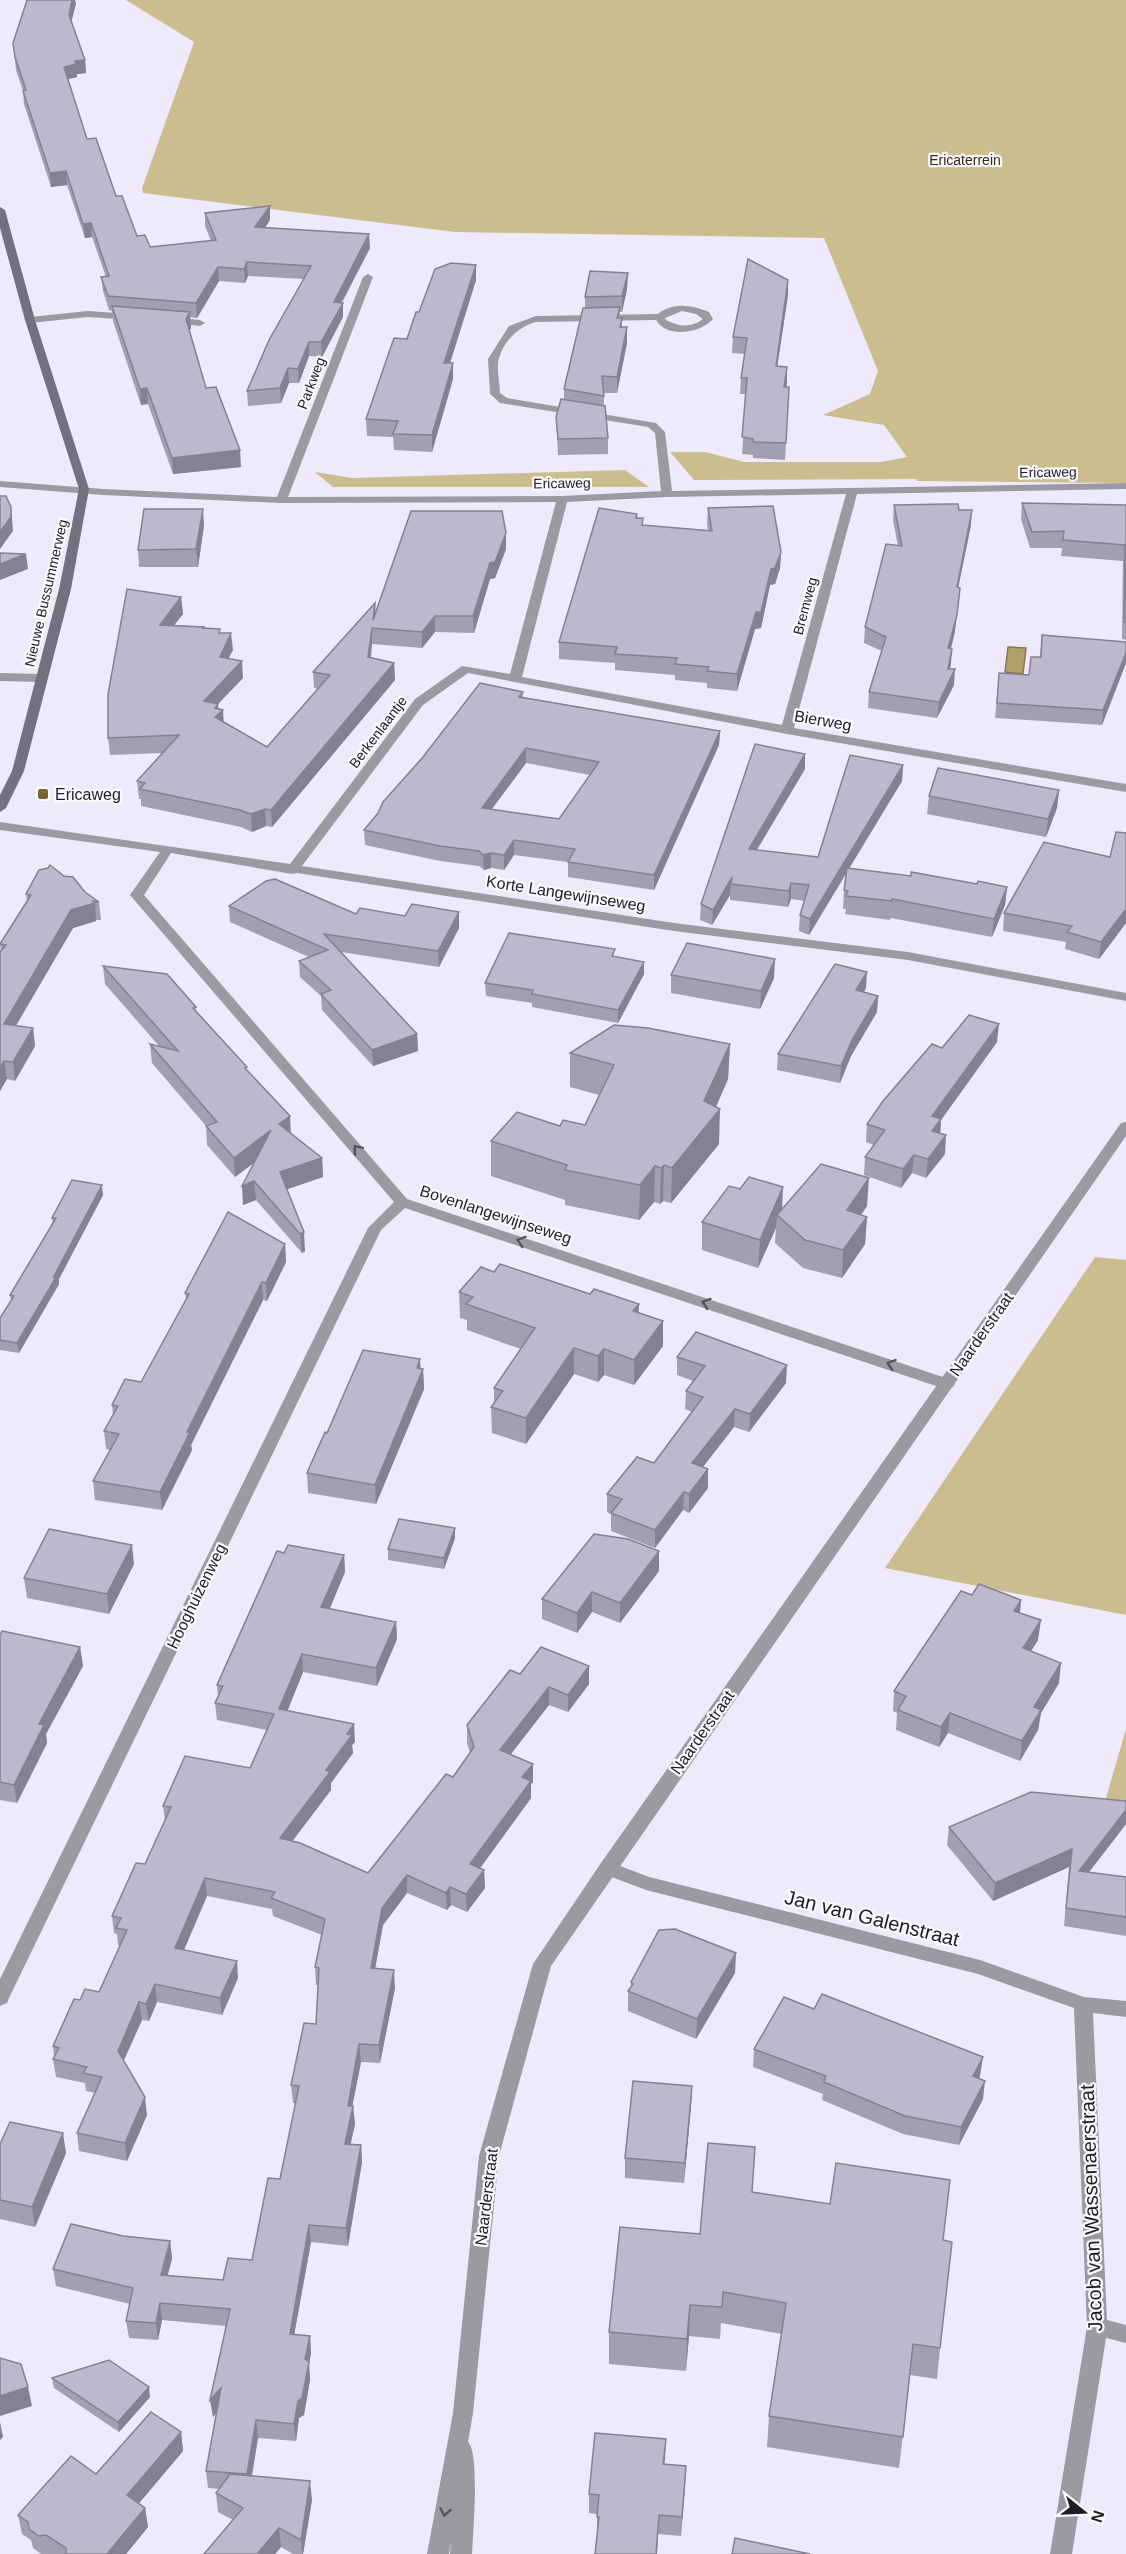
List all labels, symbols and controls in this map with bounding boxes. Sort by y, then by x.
park label: Ericaterrein [929,152,1001,168]
street label: Parkweg [294,355,328,411]
street label: Ericaweg [1019,463,1077,481]
street label: Ericaweg [533,474,591,492]
street label: Nieuwe Bussummerweg [21,518,71,668]
street label: Bremweg [790,575,820,637]
street label: Berkenlaantje [346,693,410,771]
street label: Bierweg [793,707,853,734]
place label: Ericaweg [55,786,121,803]
marker: Ericaweg [36,787,50,801]
street label: Korte Langewijnseweg [485,873,647,914]
one-way arrow [353,1145,364,1156]
street label: Bovenlangewijnseweg [418,1182,574,1247]
one-way arrow [516,1236,527,1249]
street label: Naarderstraat [946,1289,1017,1379]
one-way arrow [701,1298,712,1310]
one-way arrow [886,1359,897,1372]
street label: Hooghuizenweg [164,1541,229,1652]
street label: Naarderstraat [667,1687,738,1777]
street label: Jan van Galenstraat [782,1886,962,1950]
street label: Jacob van Wassenaerstraat [1076,2084,1106,2332]
street label: Naarderstraat [472,2147,501,2247]
north arrow [1054,2482,1114,2542]
one-way arrow [439,2506,452,2516]
text: N [1088,2508,1108,2525]

